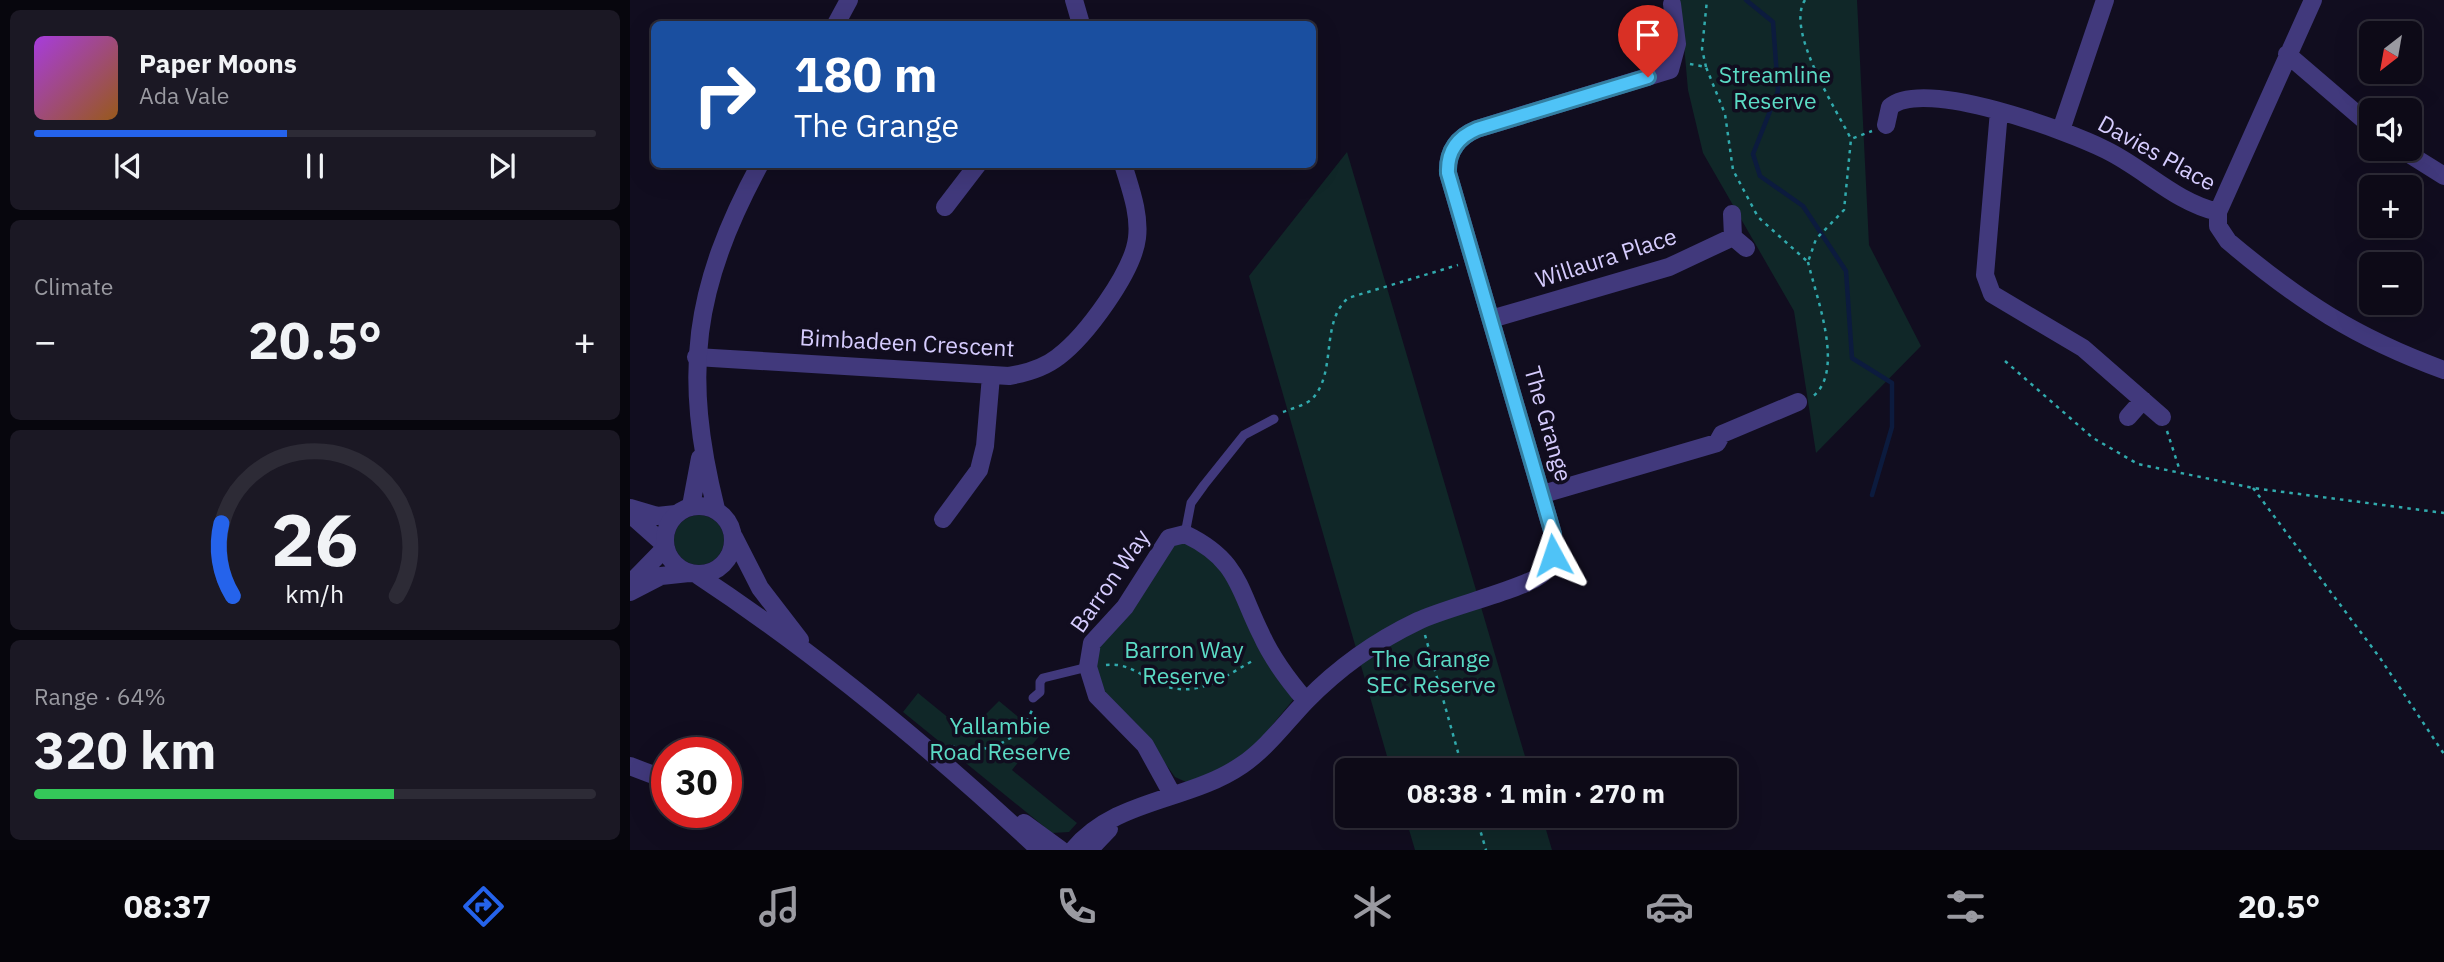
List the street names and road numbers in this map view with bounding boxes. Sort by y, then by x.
street label: Davies Place [2093,107,2222,197]
street label: Willaura Place [1531,220,1680,294]
street label: Bimbadeen Crescent [799,321,1015,363]
street label: The Grange [1518,363,1580,485]
street label: Barron Way [1063,523,1156,638]

